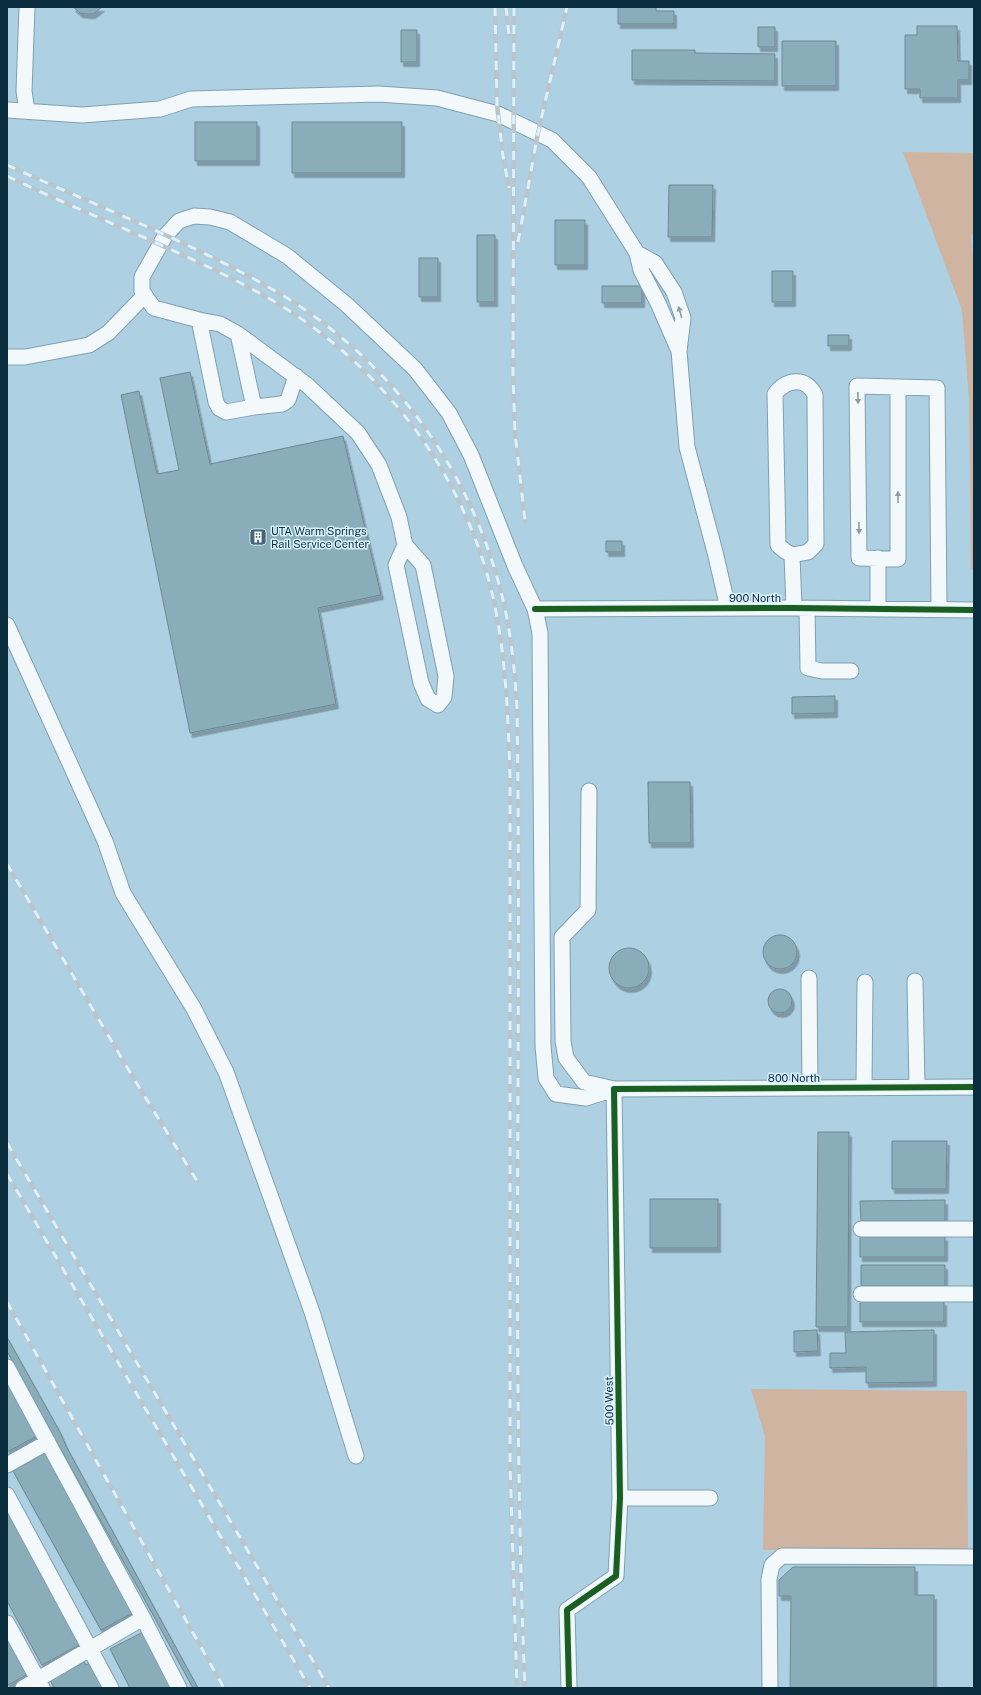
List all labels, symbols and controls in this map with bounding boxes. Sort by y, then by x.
one-way arrow [677,306,683,318]
one-way arrow [855,392,861,405]
one-way arrow [895,490,901,503]
one-way arrow [856,522,862,535]
place label: UTA Warm Springs Rail Service Center [271,525,369,550]
building icon: UTA Warm Springs Rail Service Center [248,527,268,547]
street label: 900 North [729,592,781,604]
street label: 800 North [768,1072,820,1084]
street label: 500 West [603,1377,615,1425]

